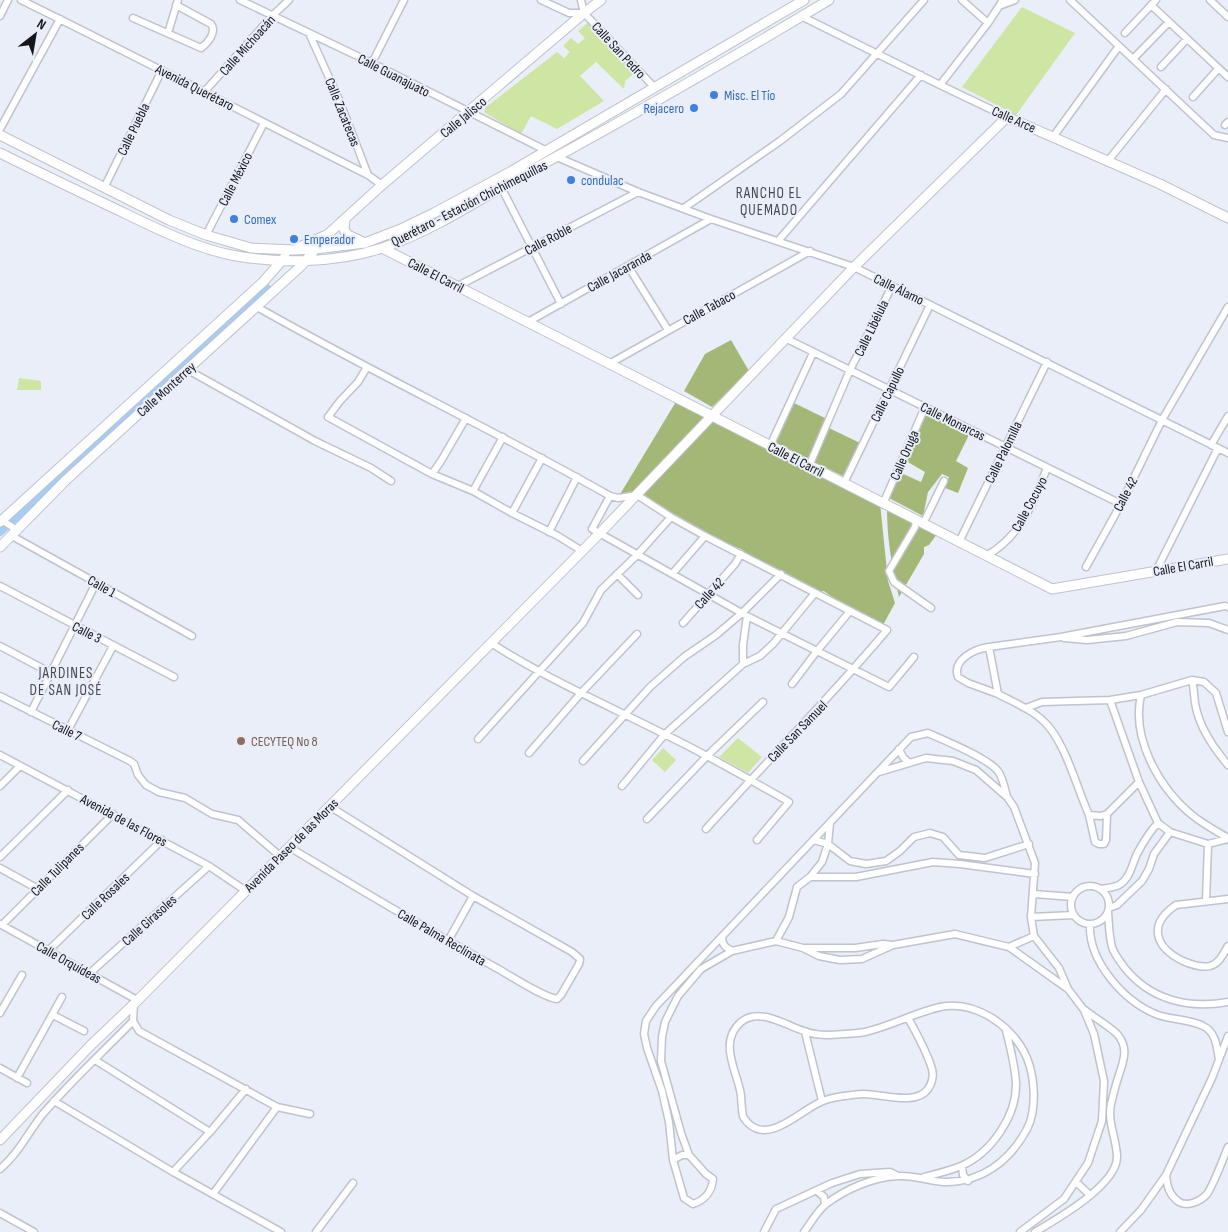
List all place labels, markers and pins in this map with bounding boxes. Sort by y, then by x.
place label: Misc. El Tío [724,87,776,104]
marker: Misc. El Tío [708,89,720,101]
place label: Rejacero [643,100,684,117]
marker: Rejacero [688,102,700,114]
place label: condulac [581,172,624,189]
marker: condulac [565,174,577,186]
place label: Comex [244,211,277,228]
marker: Comex [228,213,240,225]
place label: Emperador [304,231,355,248]
marker: Emperador [288,233,300,245]
place label: CECYTEQ No 8 [251,733,318,750]
marker: CECYTEQ No 8 [235,735,247,747]

